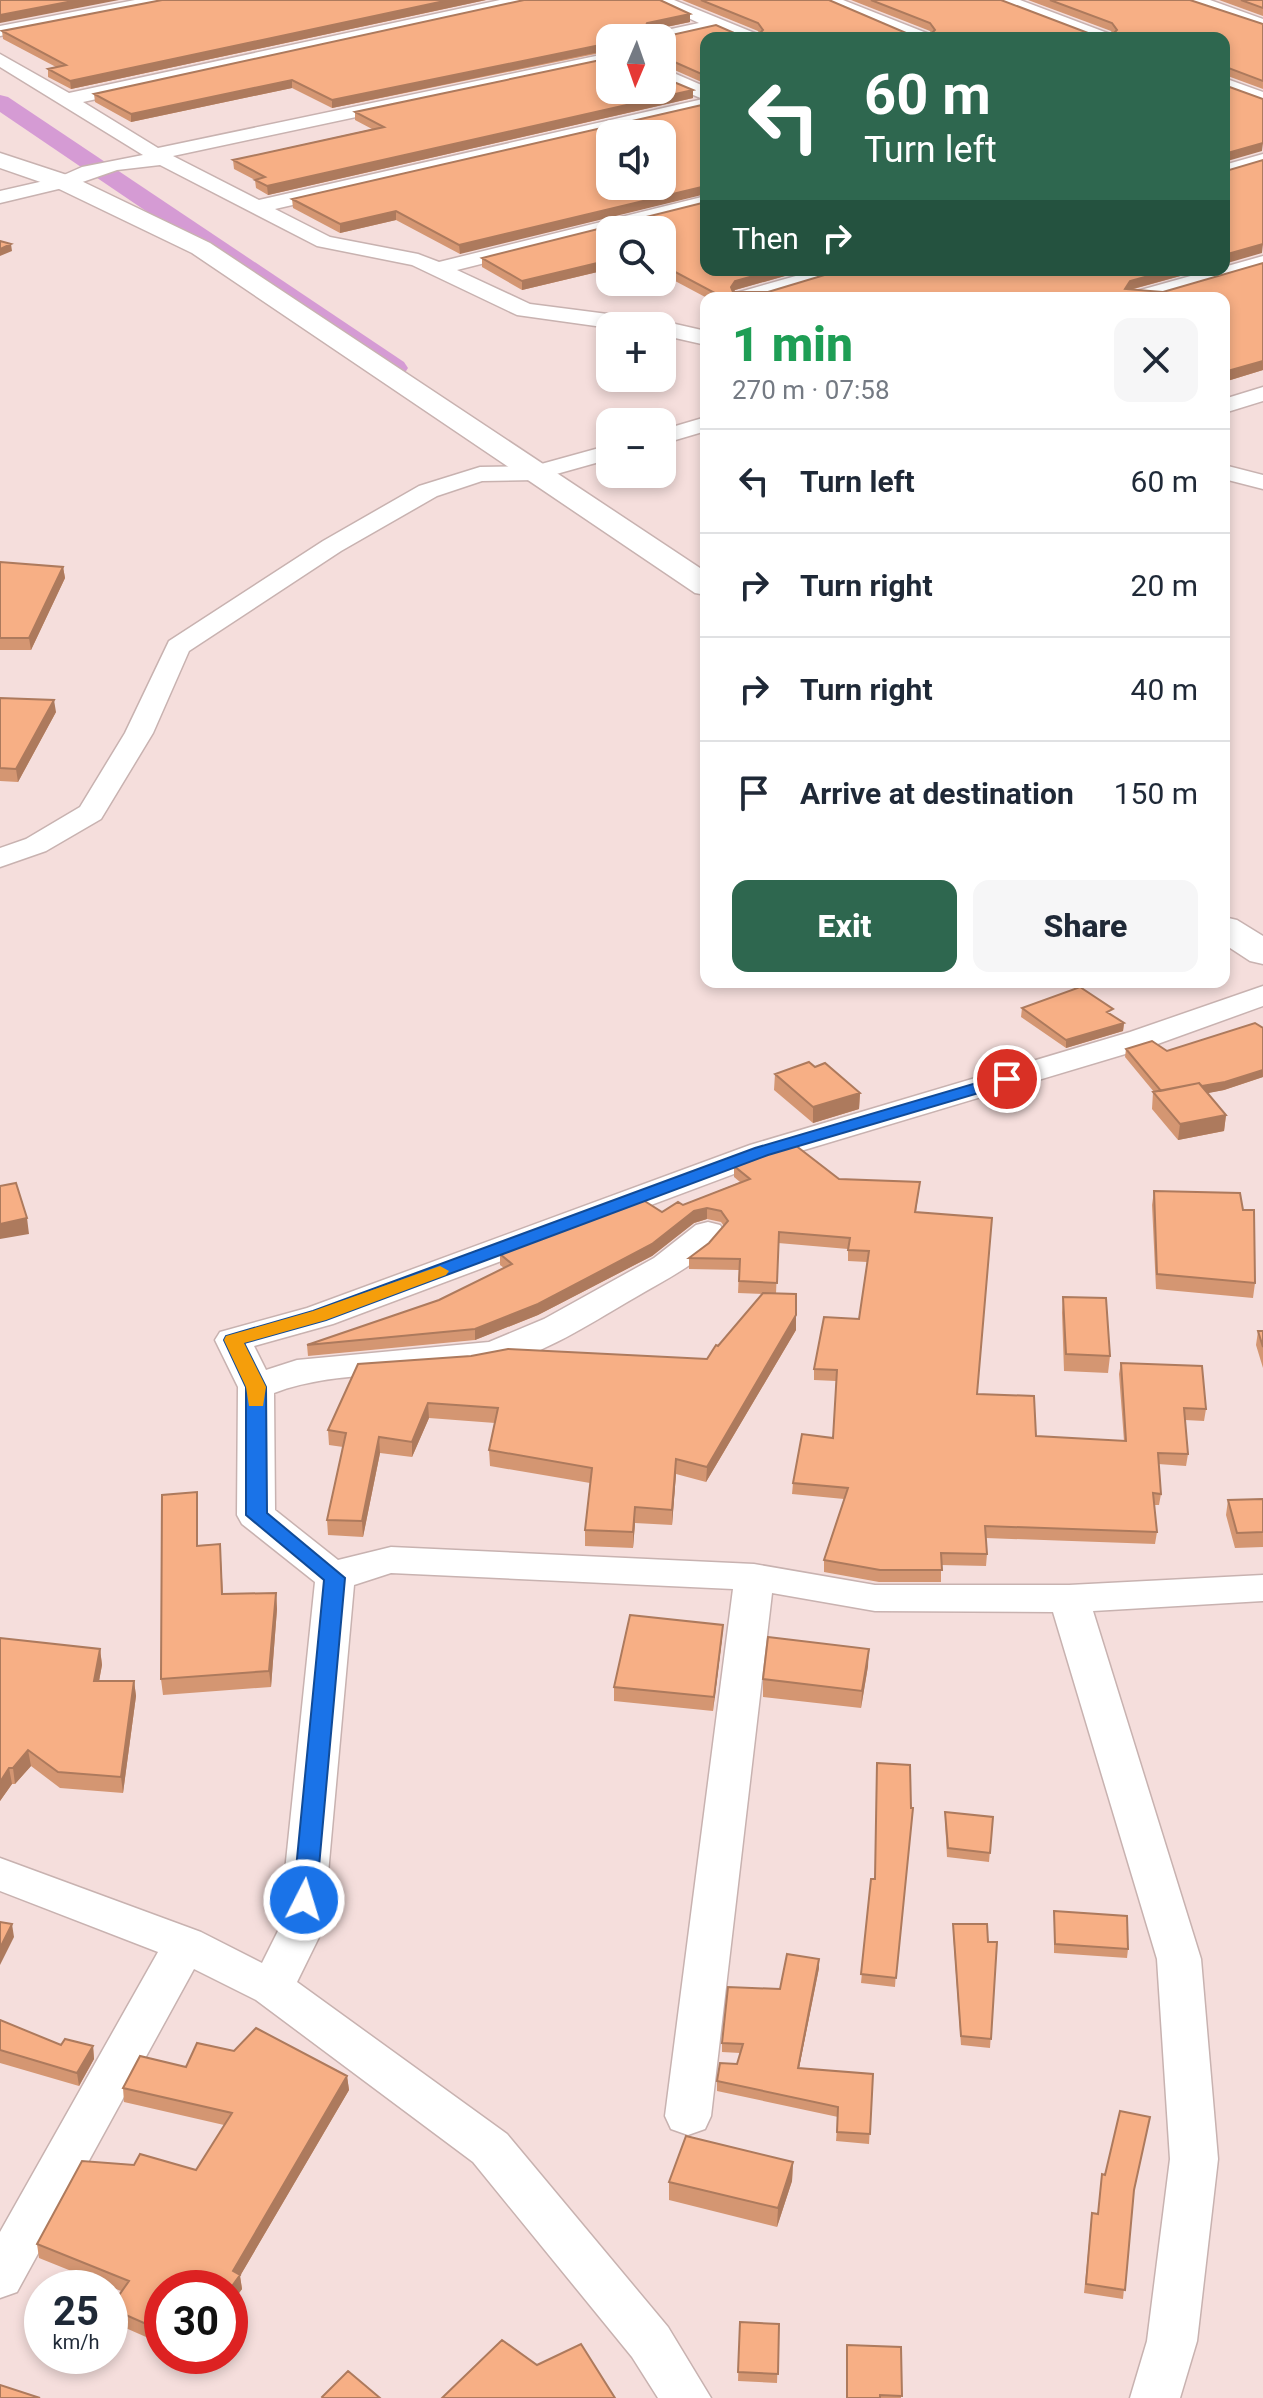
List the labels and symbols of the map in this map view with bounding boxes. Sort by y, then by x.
north arrow [596,24,676,104]
pin [973,1045,1041,1113]
position arrow [262,1858,346,1942]
speed limit sign: 30 [144,2270,248,2374]

